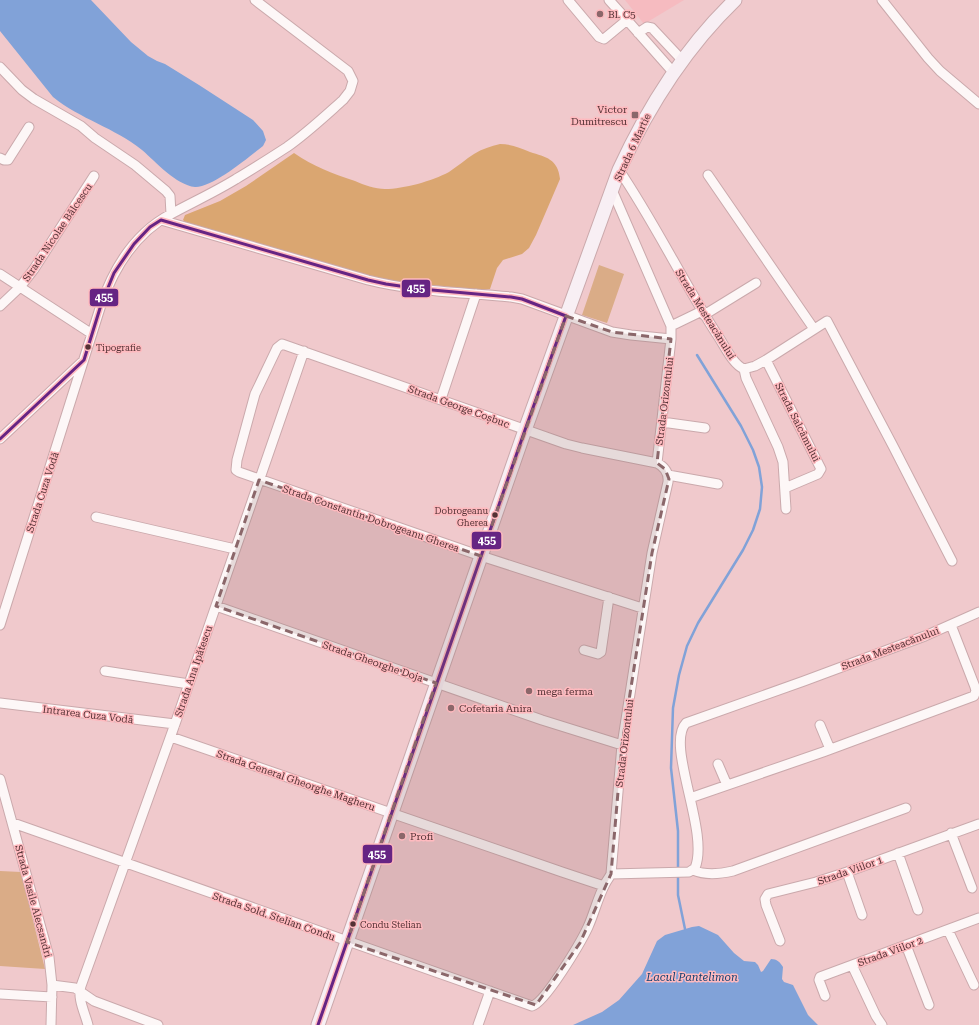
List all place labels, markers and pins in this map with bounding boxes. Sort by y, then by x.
marker: Bl. C5 [595,9,605,19]
place label: Bl. C5 [608,9,636,20]
place label: Victor Dumitrescu [571,104,628,127]
marker: Victor Dumitrescu [630,110,640,120]
marker: Tipografie [83,342,93,352]
place label: Tipografie [96,343,141,353]
place label: Dobrogeanu Gherea [435,506,488,528]
marker: Dobrogeanu Gherea [490,510,500,520]
marker: mega ferma [524,686,534,696]
place label: mega ferma [537,686,594,697]
marker: Cofetaria Anira [446,703,456,713]
place label: Cofetaria Anira [459,703,533,714]
marker: Profi [397,831,407,841]
place label: Profi [410,831,434,842]
marker: Condu Stelian [348,919,358,929]
place label: Condu Stelian [360,920,422,930]

